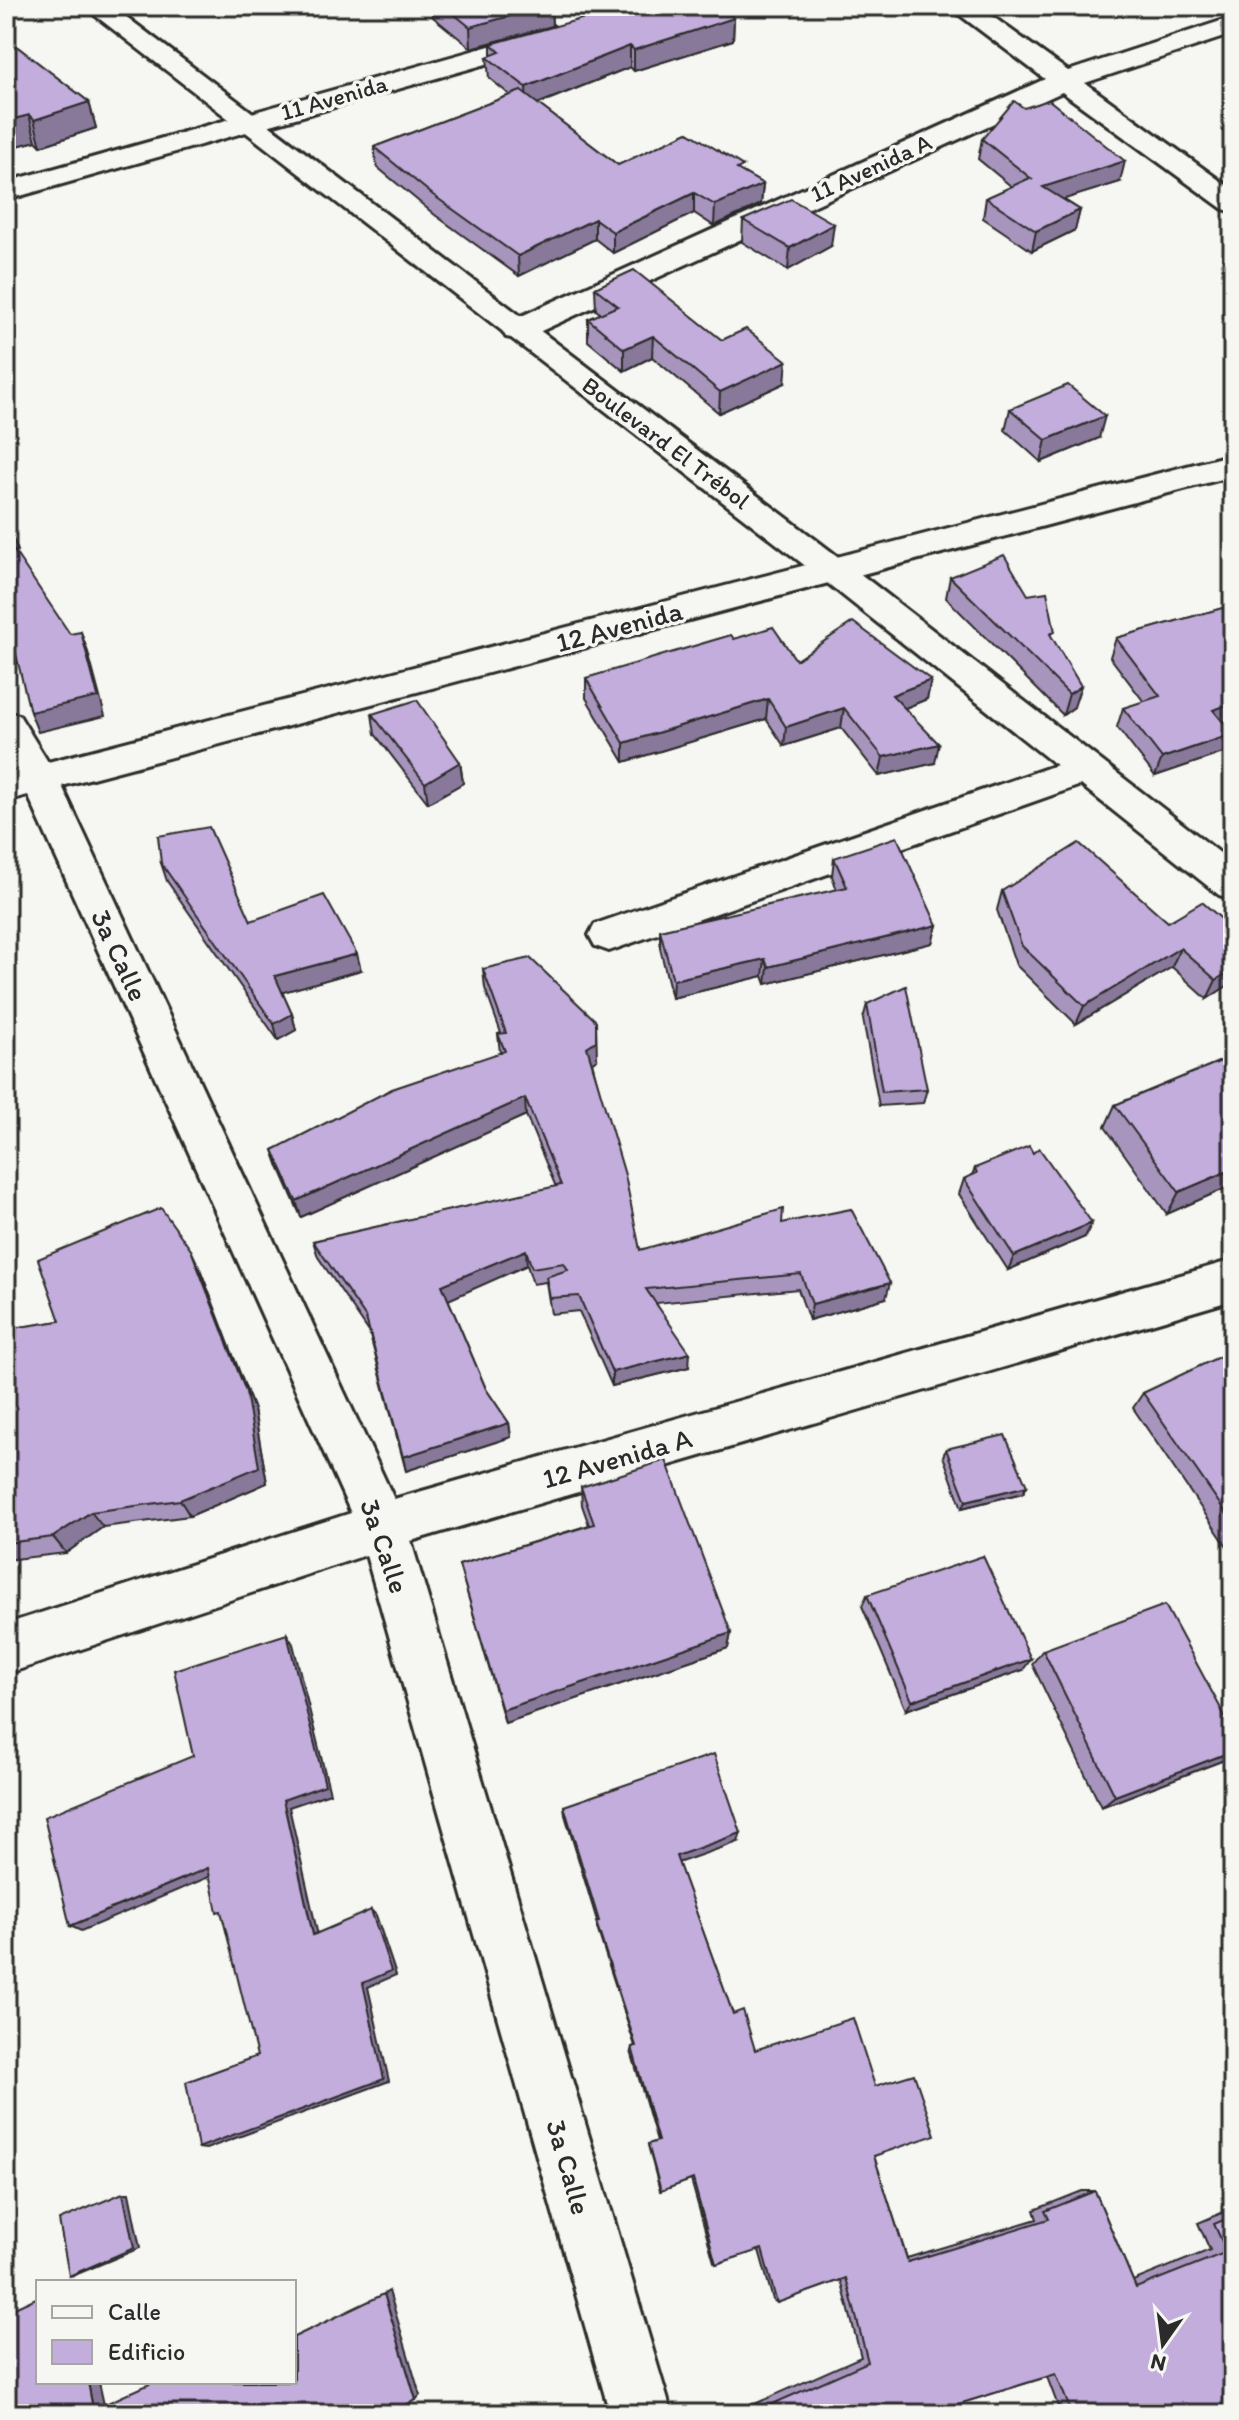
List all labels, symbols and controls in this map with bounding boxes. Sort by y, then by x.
street label: 11 Avenida [277,68,391,127]
street label: 11 Avenida A [806,127,936,208]
street label: Boulevard El Trébol [577,370,756,515]
street label: 12 Avenida [552,593,686,659]
street label: 3a Calle [84,904,156,1006]
street label: 12 Avenida A [538,1420,696,1496]
street label: 3a Calle [353,1494,417,1598]
street label: 3a Calle [539,2116,599,2218]
legend [36,2280,296,2384]
text: Calle [108,2297,161,2326]
north arrow [1123,2304,1203,2384]
text: Edificio [108,2337,185,2366]
text: N [1148,2348,1169,2378]

